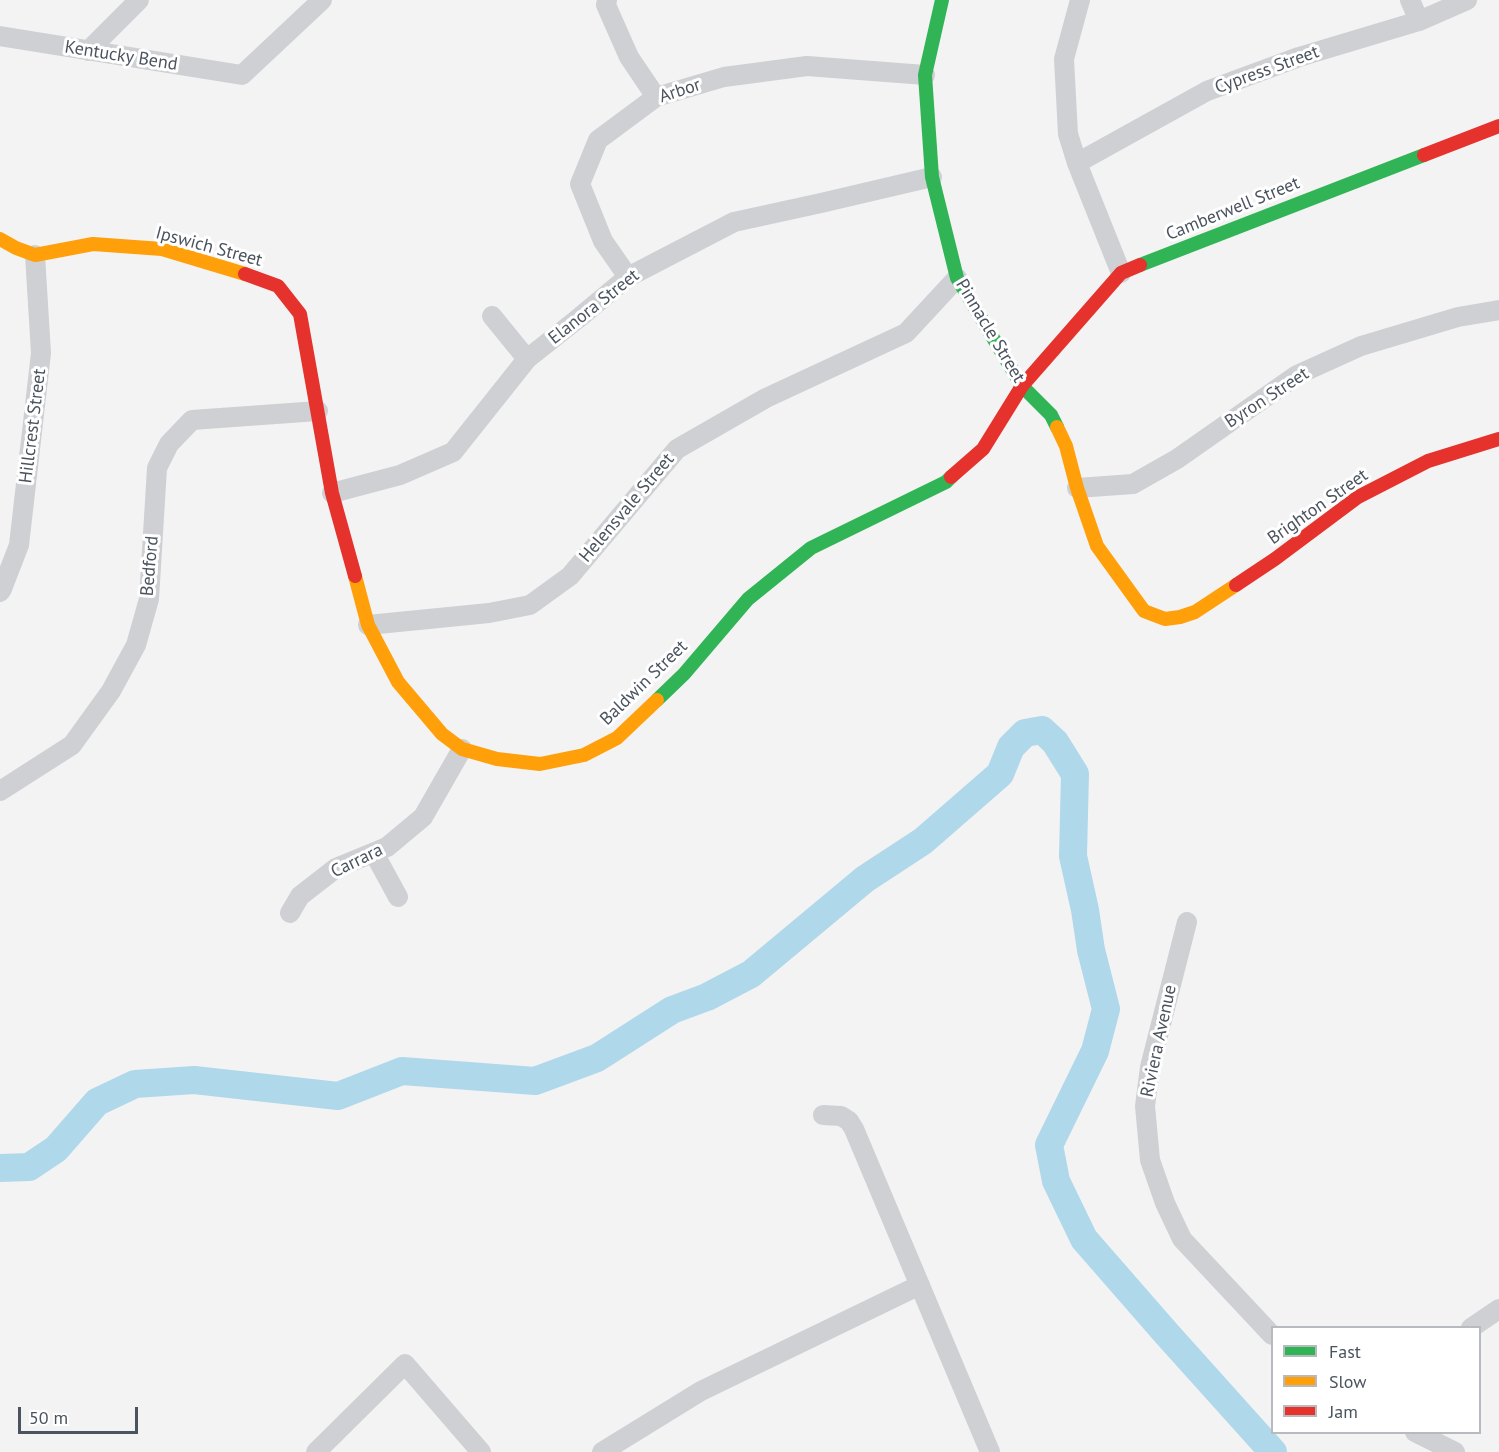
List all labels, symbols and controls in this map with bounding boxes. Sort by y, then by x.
street label: Kentucky Bend [63,36,179,76]
street label: Cypress Street [1212,41,1322,99]
street label: Arbor [657,74,703,108]
street label: Camberwell Street [1163,172,1303,246]
street label: Ipswich Street [153,222,265,272]
street label: Elanora Street [544,265,644,349]
street label: Pinnacle Street [951,275,1029,387]
street label: Byron Street [1221,363,1313,433]
street label: Hillcrest Street [15,367,51,485]
street label: Helensvale Street [575,449,679,567]
street label: Brighton Street [1264,465,1372,549]
street label: Bedford [137,535,163,597]
street label: Baldwin Street [596,636,692,730]
street label: Carrara [327,839,387,883]
street label: Riviera Avenue [1137,983,1181,1099]
legend [1271,1326,1481,1434]
text: Fast [1329,1340,1361,1363]
text: Slow [1329,1370,1367,1393]
scale bar [21,1395,141,1433]
text: Jam [1329,1400,1358,1423]
text: 50 m [29,1406,68,1429]

